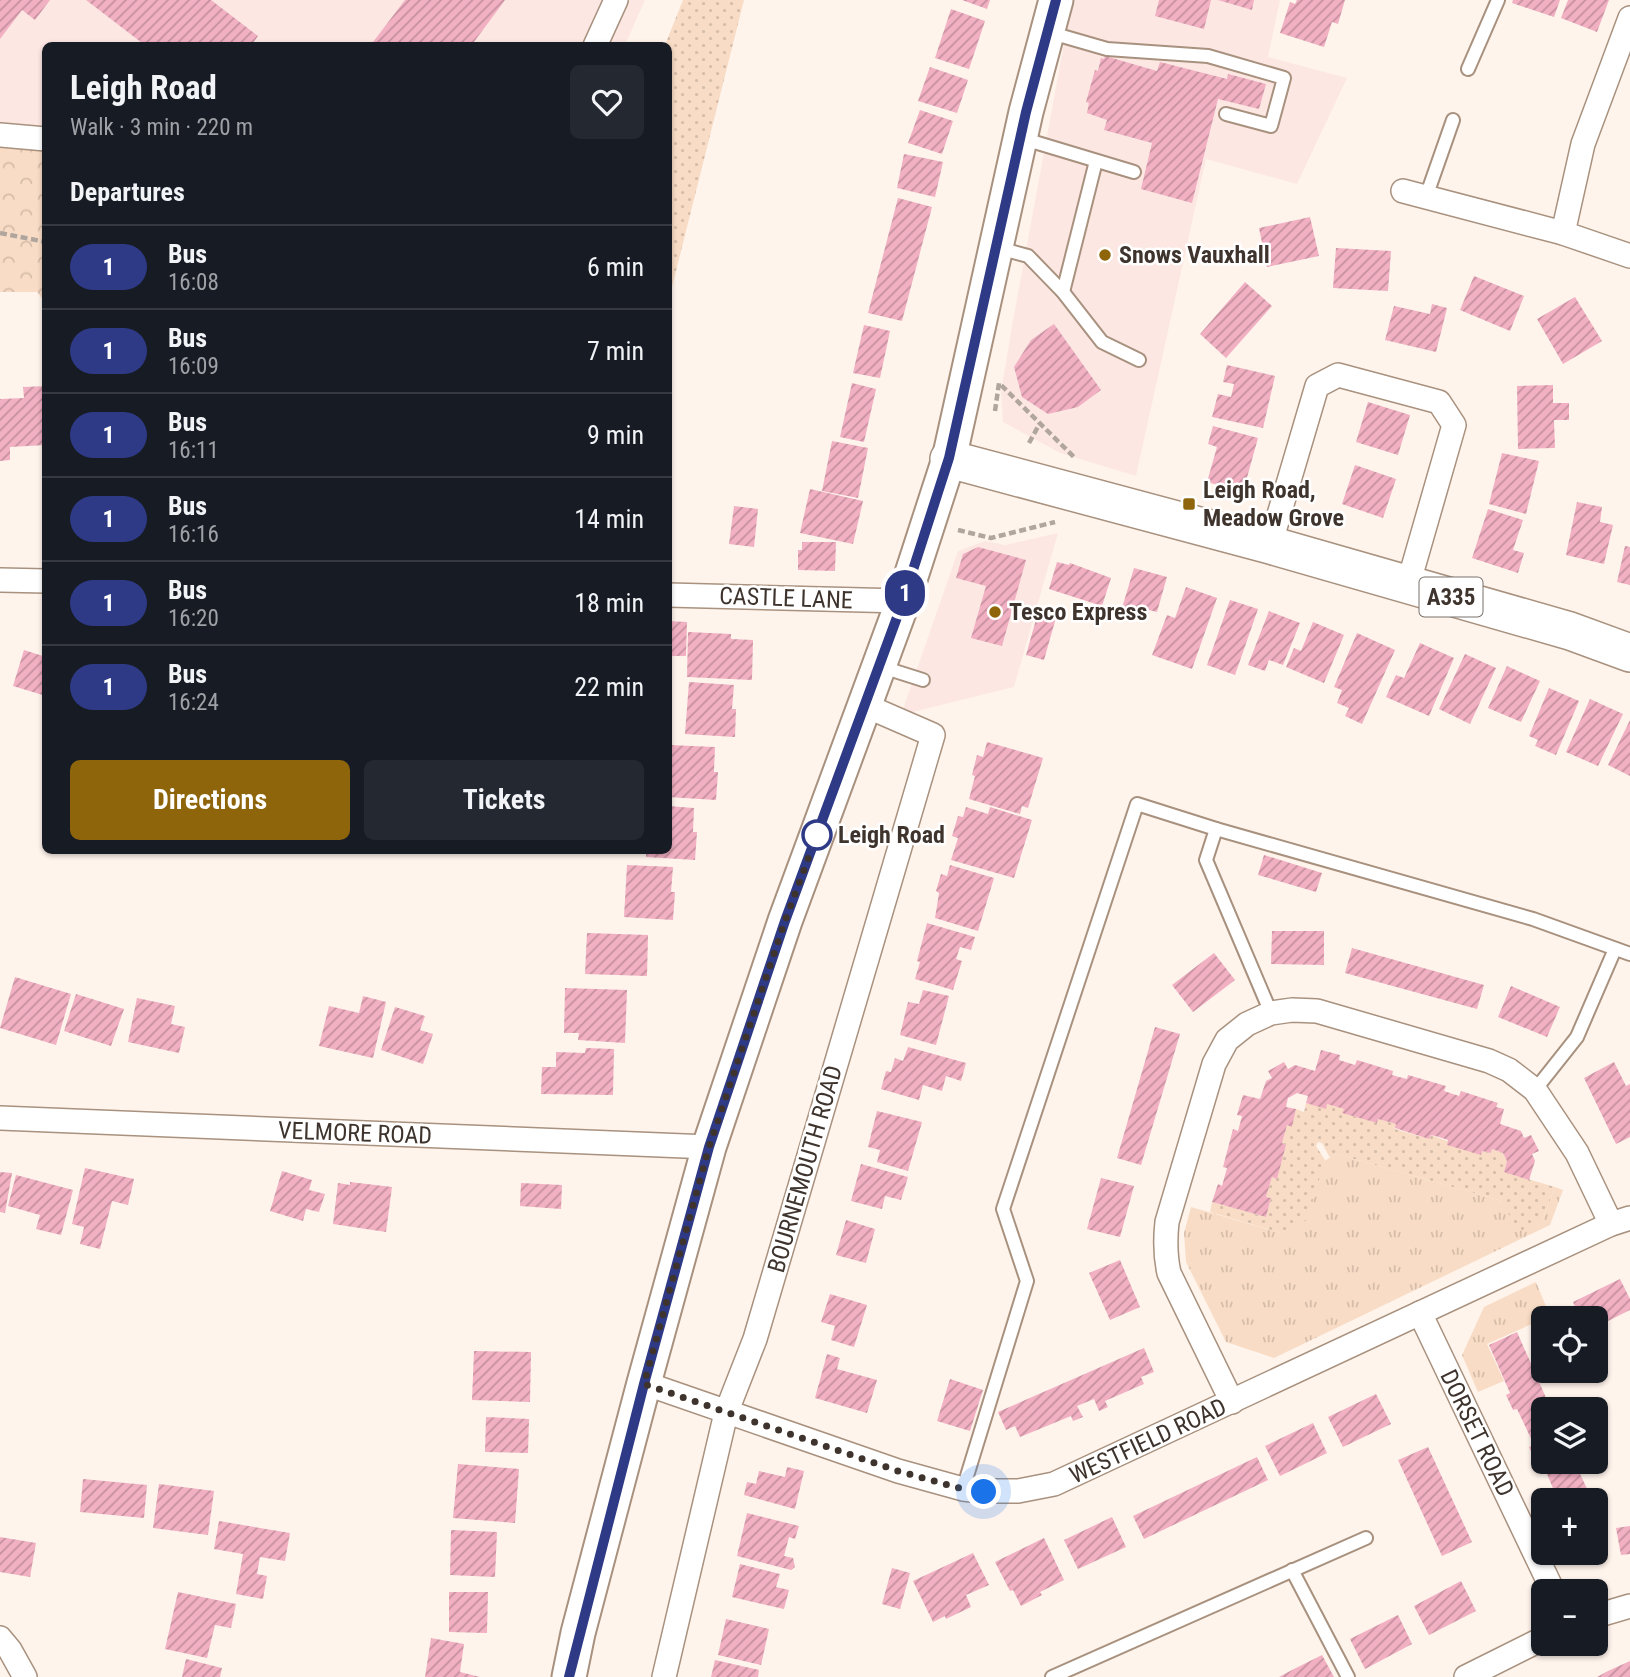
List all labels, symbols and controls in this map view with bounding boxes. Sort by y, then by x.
button: heart [570,65,644,139]
text: Leigh Road [70,68,217,107]
text: Walk · 3 min · 220 m [70,114,253,141]
text: Departures [70,177,185,207]
text: Bus [168,239,207,269]
place label: Snows Vauxhall [1119,241,1270,269]
marker: Snows Vauxhall [1097,247,1113,263]
text: 6 min [587,252,644,282]
text: 1 [102,253,115,281]
text: 16:08 [168,269,219,296]
text: Bus [168,323,207,353]
text: 7 min [587,336,644,366]
text: 1 [102,337,115,365]
text: 16:09 [168,353,219,380]
text: Bus [168,407,207,437]
text: 9 min [587,420,644,450]
text: 1 [102,421,115,449]
text: 16:11 [168,437,219,464]
place label: Leigh Road, Meadow Grove [1203,476,1344,532]
text: Bus [168,491,207,521]
marker: Leigh Road, Meadow Grove [1181,496,1197,512]
text: 14 min [574,504,644,534]
text: 1 [102,505,115,533]
text: 16:16 [168,521,219,548]
line badge: 1 [882,570,928,616]
text: Bus [168,575,207,605]
road number: A335 [1420,578,1482,617]
text: 1 [899,579,911,607]
street label: CASTLE LANE [719,582,853,614]
text: 18 min [574,588,644,618]
text: 1 [102,589,115,617]
place label: Tesco Express [1009,598,1147,626]
marker: Tesco Express [987,604,1003,620]
text: 16:20 [168,605,219,632]
text: Bus [168,659,207,689]
text: 22 min [574,672,644,702]
text: 1 [102,673,115,701]
text: 16:24 [168,689,219,716]
button: Directions [70,760,350,840]
button: Tickets [364,760,644,840]
marker: Leigh Road [802,820,832,850]
place label: Leigh Road [838,821,945,849]
street label: BOURNEMOUTH ROAD [762,1062,848,1276]
street label: VELMORE ROAD [278,1116,432,1150]
map controls [1531,1306,1608,1656]
button: locate [1531,1306,1608,1383]
street label: DORSET ROAD [1434,1365,1520,1501]
street label: WESTFIELD ROAD [1065,1392,1231,1490]
button: layers [1531,1397,1608,1474]
your location [966,1474,1001,1509]
button: + [1531,1488,1608,1565]
button: − [1531,1579,1608,1656]

